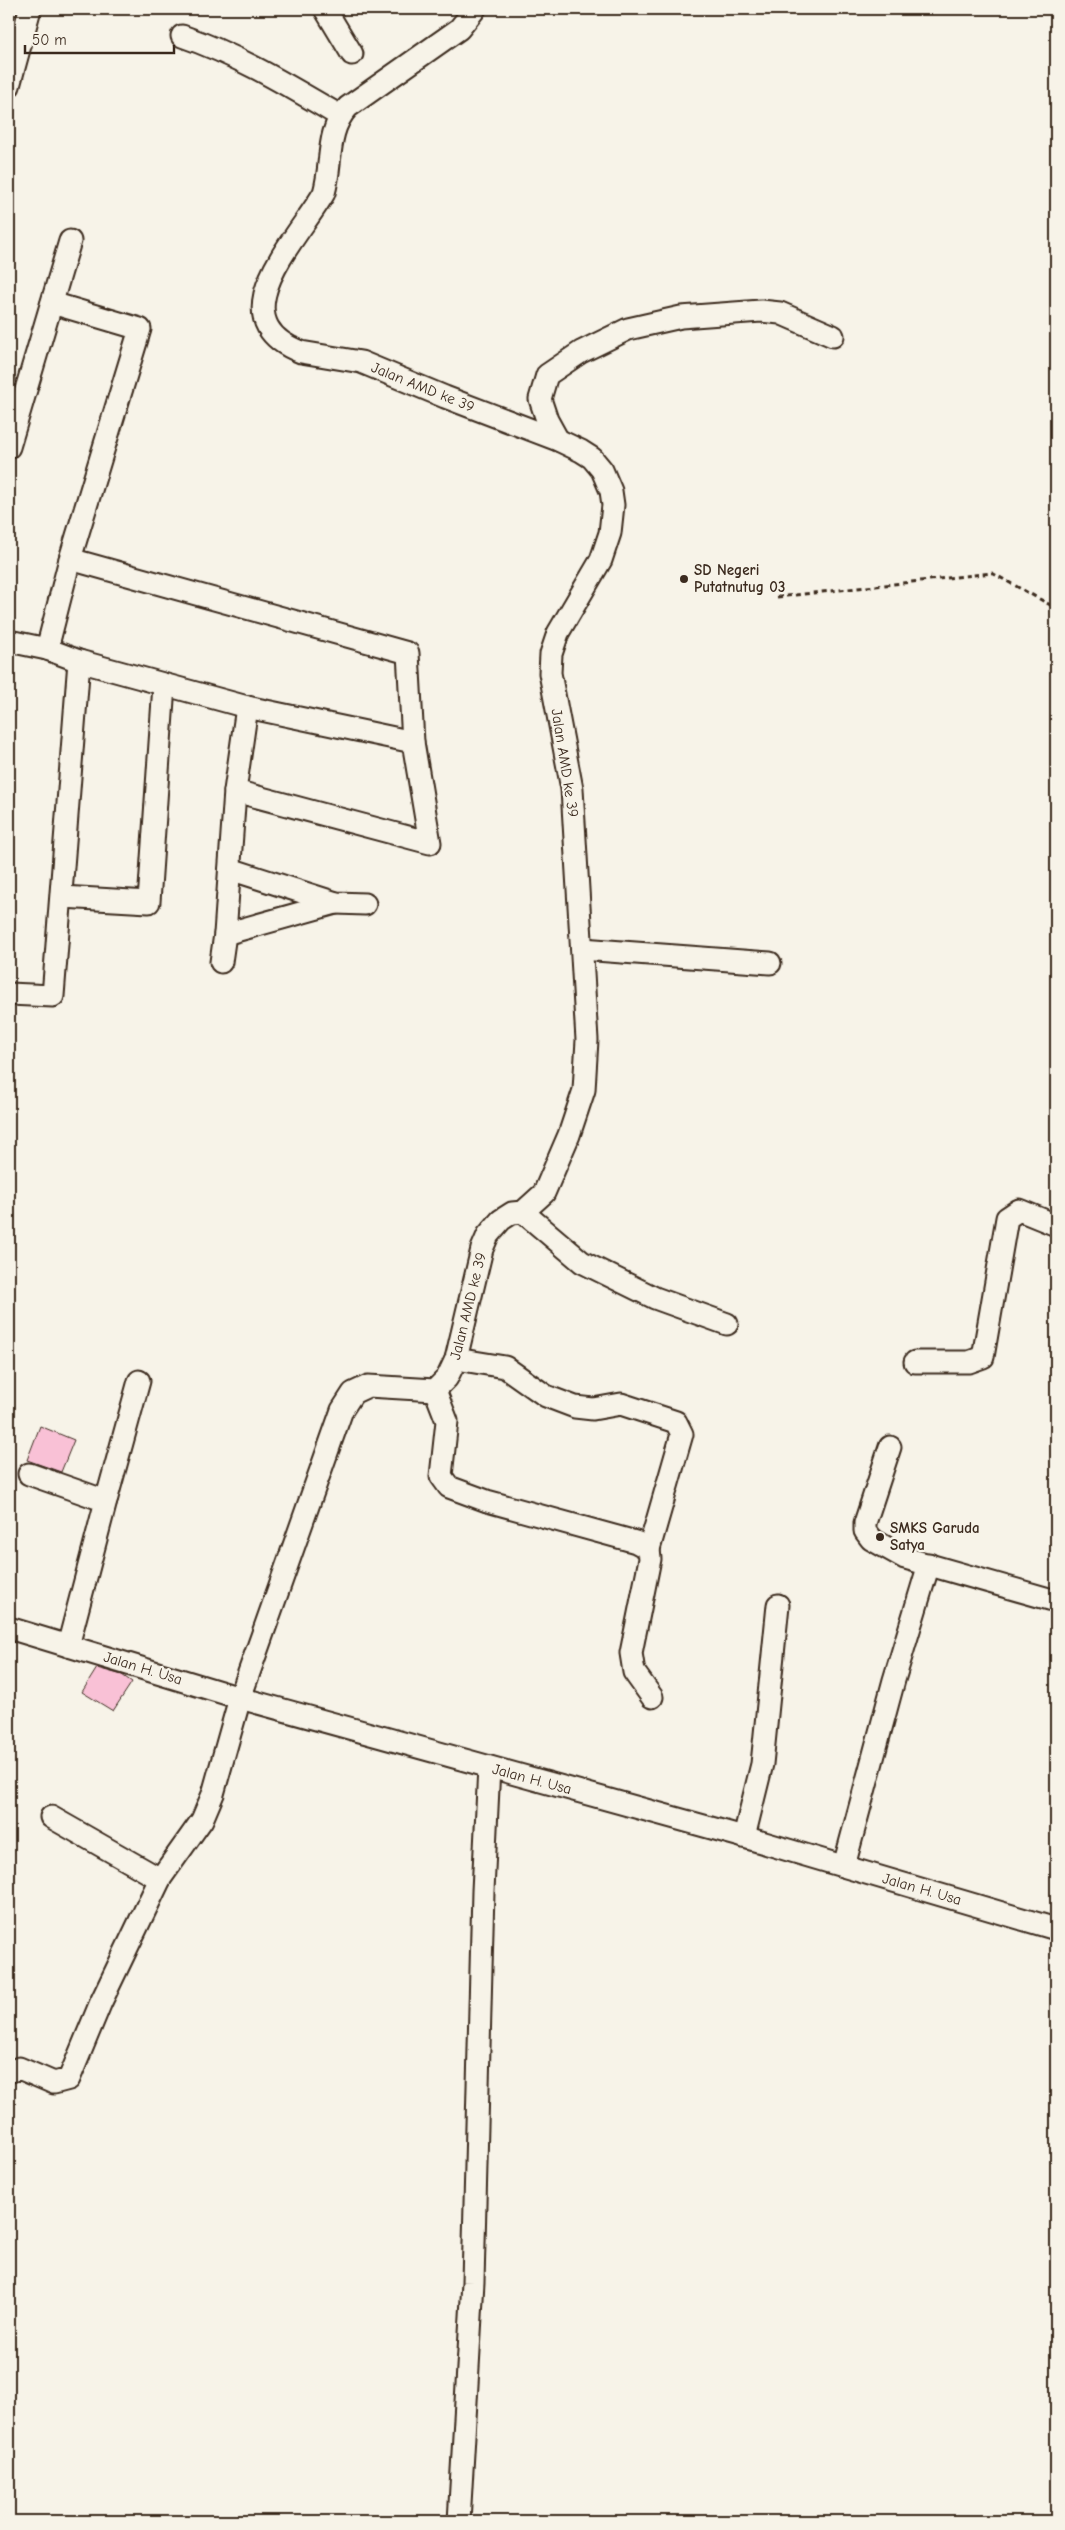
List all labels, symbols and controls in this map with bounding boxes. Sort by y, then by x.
scale bar [25,22,174,54]
text: 50 m [32,31,67,49]
street label: Jalan AMD ke 39 [369,358,477,416]
place label: SD Negeri Putatnutug 03 [694,561,785,596]
marker: SD Negeri Putatnutug 03 [678,573,690,585]
street label: Jalan AMD ke 39 [548,707,582,819]
street label: Jalan AMD ke 39 [446,1251,490,1361]
place label: SMKS Garuda Satya [890,1519,980,1554]
marker: SMKS Garuda Satya [874,1531,886,1543]
street label: Jalan H. Usa [101,1647,185,1689]
street label: Jalan H. Usa [490,1760,574,1798]
street label: Jalan H. Usa [880,1869,964,1909]

